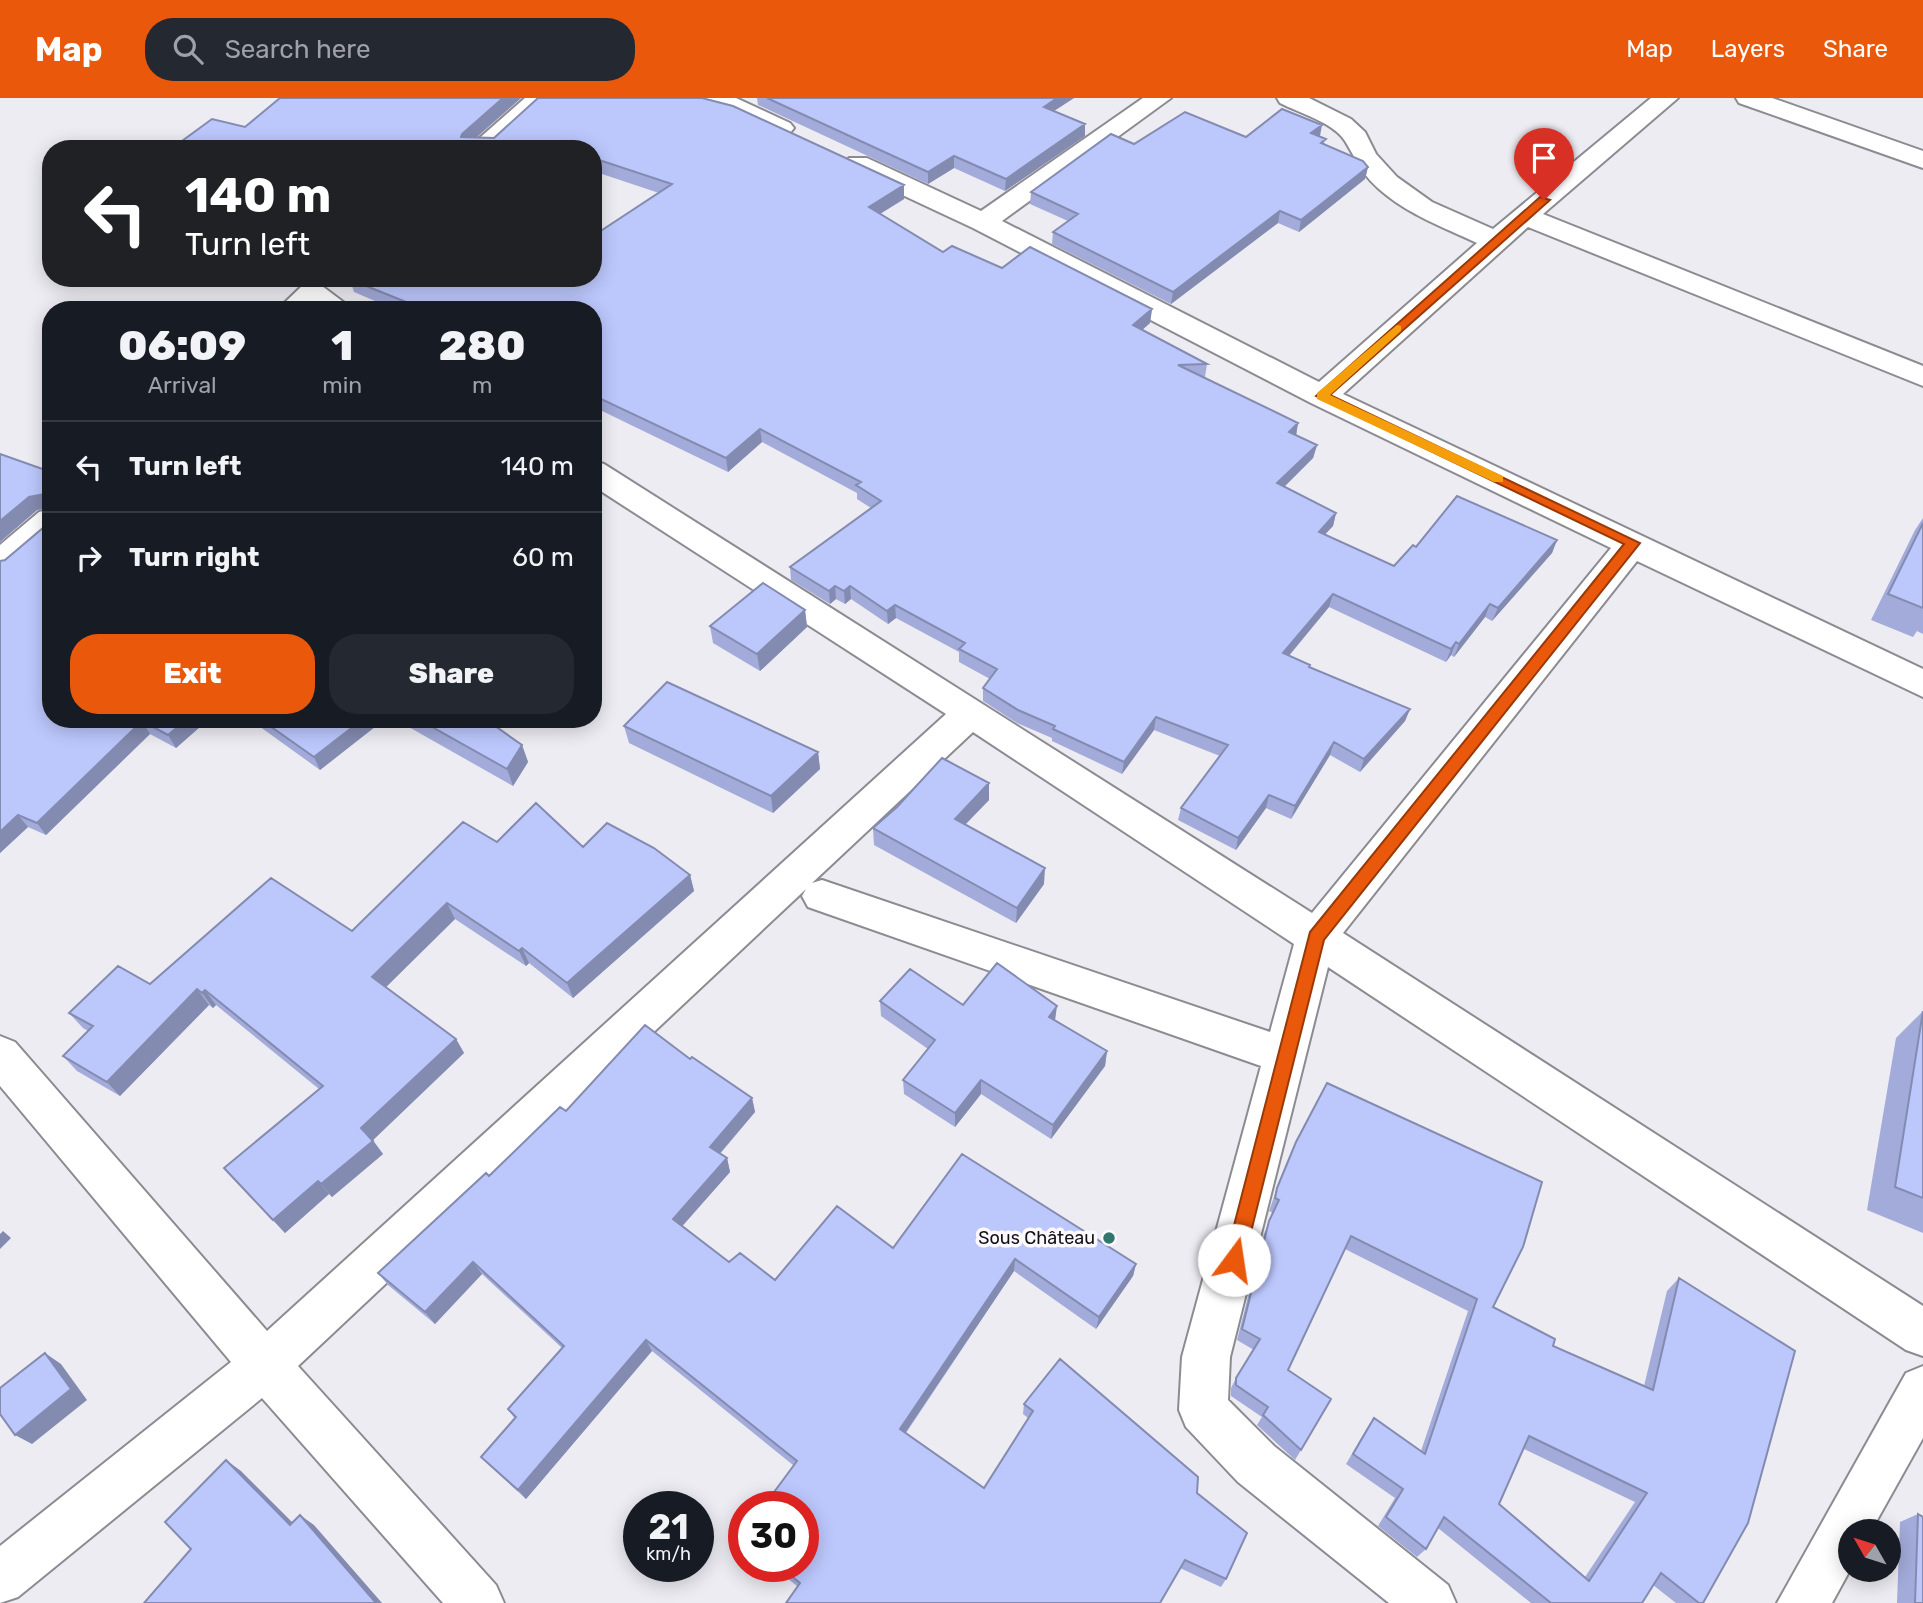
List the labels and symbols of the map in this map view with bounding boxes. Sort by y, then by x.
pin [1514,128,1574,200]
position arrow [1197,1223,1271,1297]
place label: Sous Château [978,1227,1095,1249]
marker: Sous Château [1101,1230,1117,1246]
speed limit sign: 30 [728,1491,819,1582]
north arrow [1838,1519,1900,1582]

